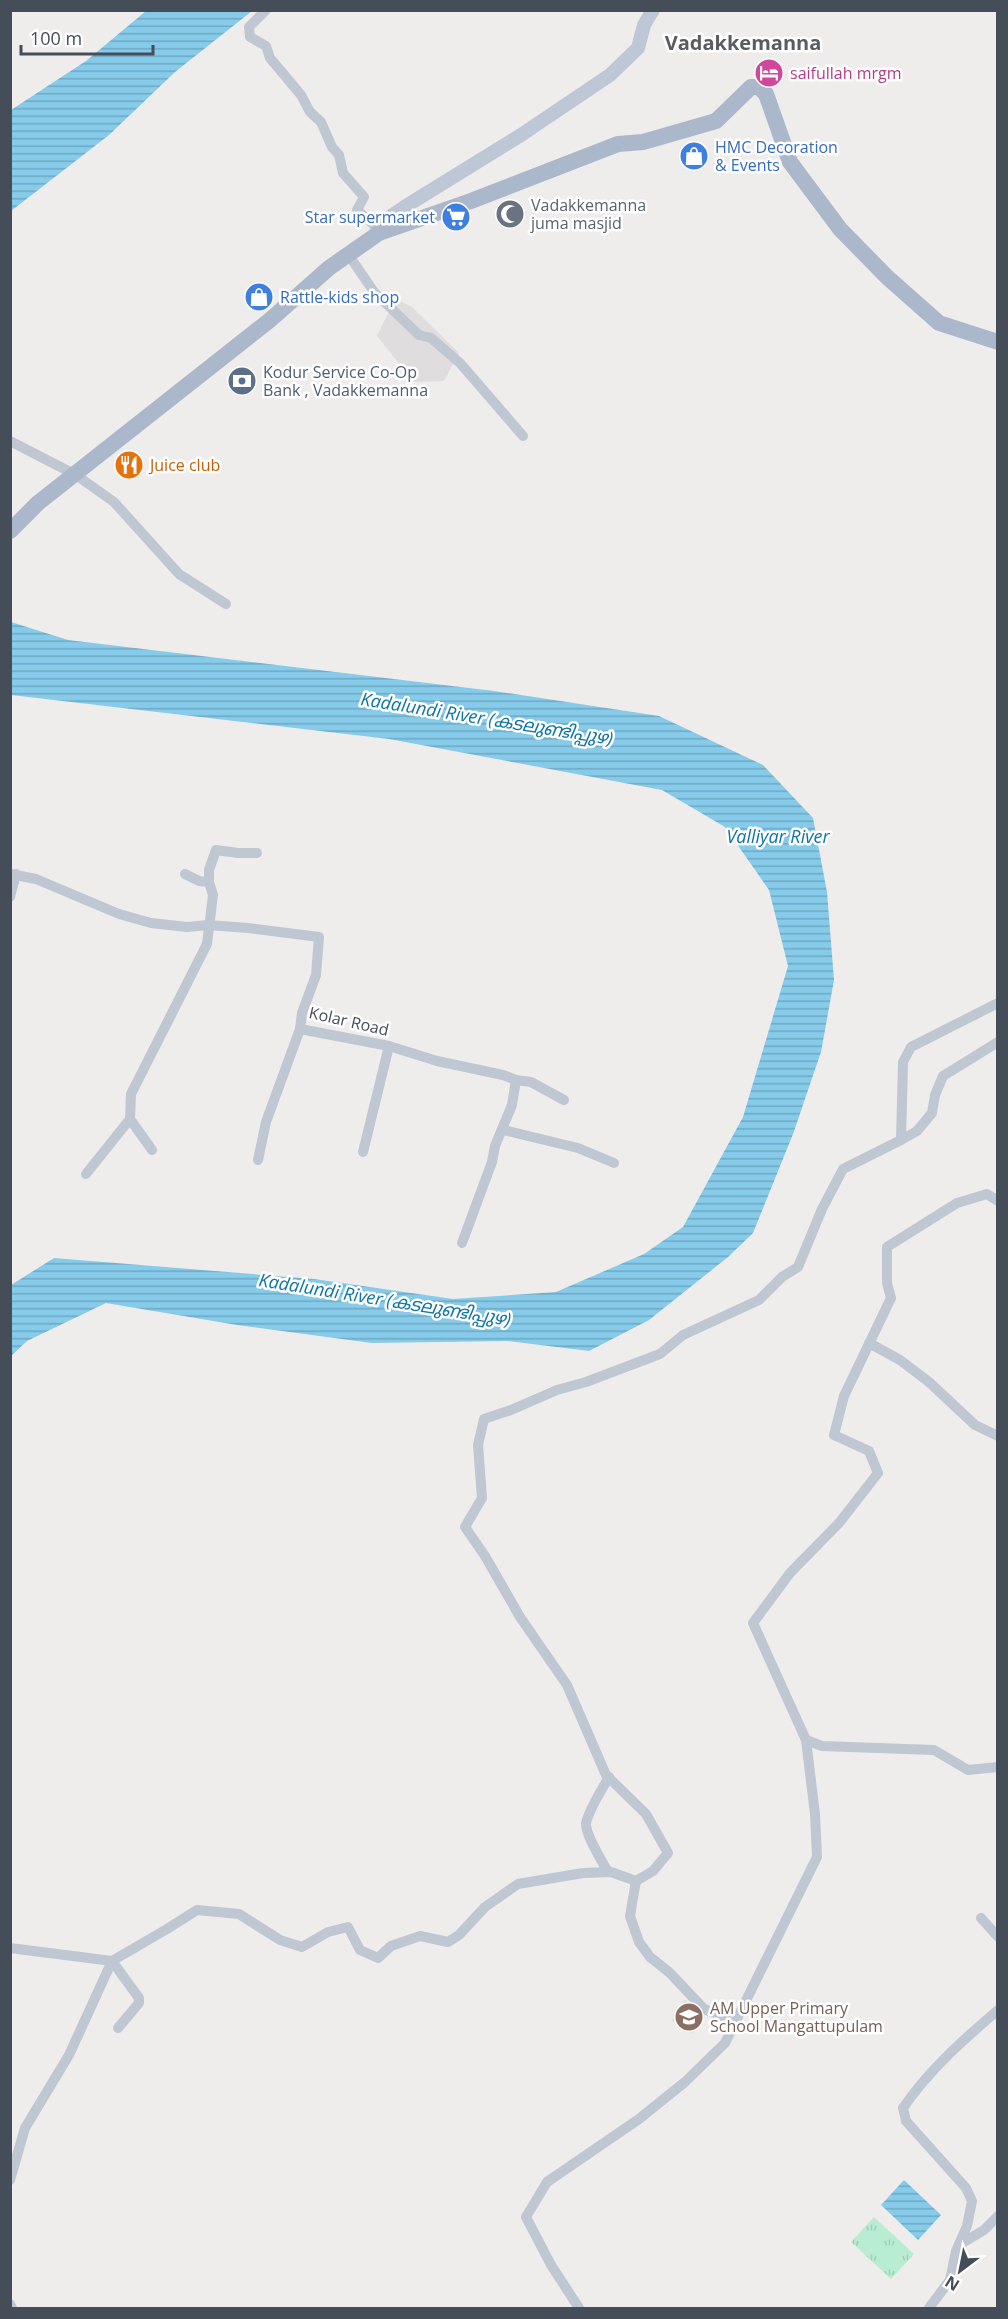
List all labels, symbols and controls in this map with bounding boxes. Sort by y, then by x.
scale bar [21,18,153,56]
text: 100 m [30,26,82,50]
district label: Vadakkemanna [665,29,821,56]
hotel icon: saifullah mrgm [753,57,785,89]
place label: saifullah mrgm [790,62,902,84]
place label: HMC Decoration & Events [715,136,838,176]
shop icon: HMC Decoration & Events [678,140,710,172]
place label: Vadakkemanna juma masjid [530,194,646,234]
mosque icon: Vadakkemanna juma masjid [494,198,526,230]
supermarket icon: Star supermarket [440,201,472,233]
place label: Star supermarket [305,206,435,228]
shop icon: Rattle-kids shop [243,281,275,313]
place label: Rattle-kids shop [280,286,399,308]
place label: Kodur Service Co-Op Bank , Vadakkemanna [263,361,428,401]
bank icon: Kodur Service Co-Op Bank , Vadakkemanna [226,365,258,397]
restaurant icon: Juice club [113,449,145,481]
place label: Juice club [148,454,220,476]
water label: Kadalundi River (കടലുണ്ടിപ്പുഴ) [359,686,615,751]
water label: Valliyar River [726,824,830,848]
street label: Kolar Road [307,1001,391,1041]
water label: Kadalundi River (കടലുണ്ടിപ്പുഴ) [257,1267,513,1332]
place label: AM Upper Primary School Mangattupulam [710,1997,883,2037]
school or university icon: AM Upper Primary School Mangattupulam [673,2001,705,2033]
north arrow [930,2241,990,2301]
text: N [941,2271,963,2296]

